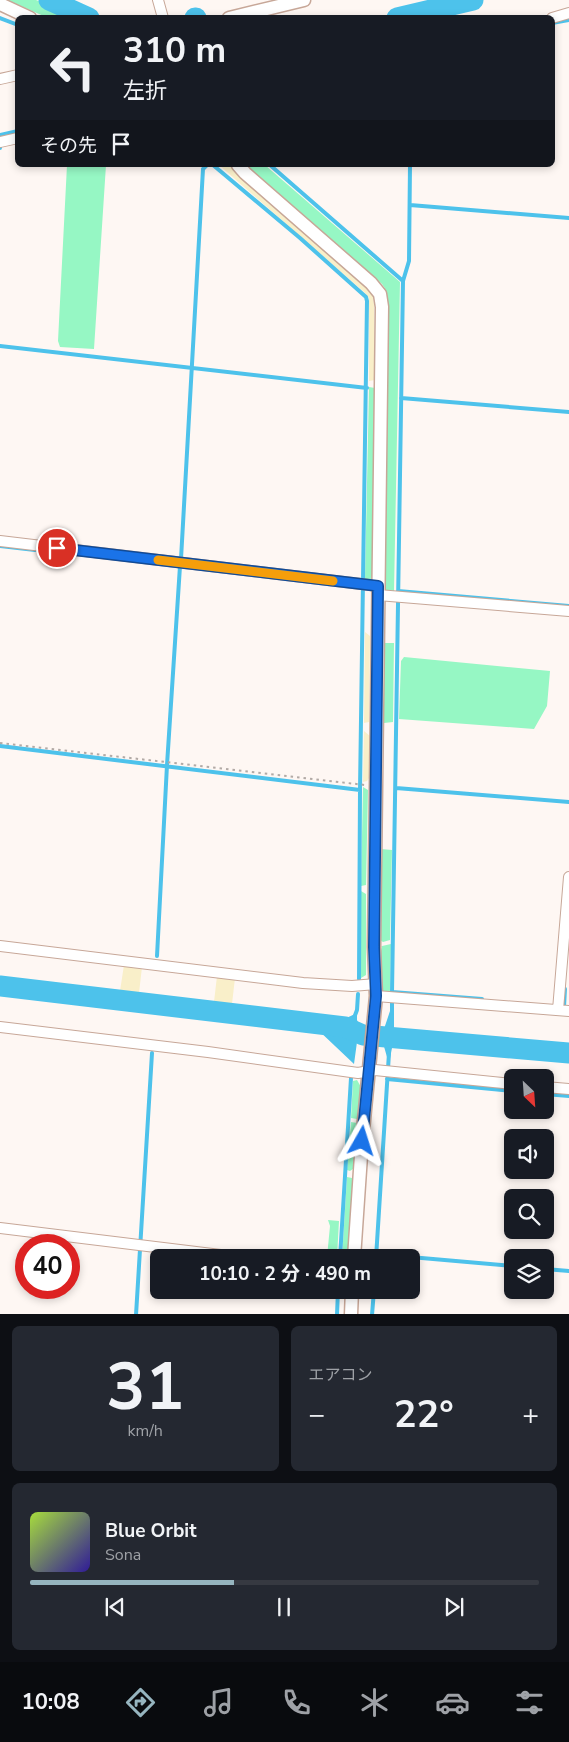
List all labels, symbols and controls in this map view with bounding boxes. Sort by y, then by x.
text: 310 m [123,27,226,74]
icon: left [40,35,105,100]
text: 左折 [123,76,167,106]
icon: arrive [107,130,135,158]
text: その先 [40,133,97,159]
pin [36,527,78,569]
icon: arrive [43,534,71,562]
north arrow [504,1069,554,1119]
map controls [504,1069,554,1299]
position arrow [335,1114,387,1166]
button: sound [504,1129,554,1179]
button: search [504,1189,554,1239]
speed limit sign: 40 [15,1234,80,1299]
button: layers [504,1249,554,1299]
text: 10:10 · 2 分 · 490 m [199,1261,371,1287]
text: 31 [106,1343,184,1432]
text: エアコン [309,1364,373,1386]
text: 22° [394,1389,454,1440]
text: − [309,1396,325,1434]
text: + [522,1396,539,1434]
text: km/h [128,1420,163,1442]
text: Blue Orbit [105,1518,196,1544]
text: Sona [105,1544,141,1566]
icon: previous [101,1593,129,1621]
icon: pause [270,1593,298,1621]
icon: next [440,1593,468,1621]
icon: directions [123,1685,158,1720]
icon: music [201,1685,236,1720]
icon: phone [279,1685,314,1720]
icon: climate [357,1685,392,1720]
icon: car [435,1685,470,1720]
icon: filters [512,1685,547,1720]
text: 10:08 [21,1687,80,1717]

